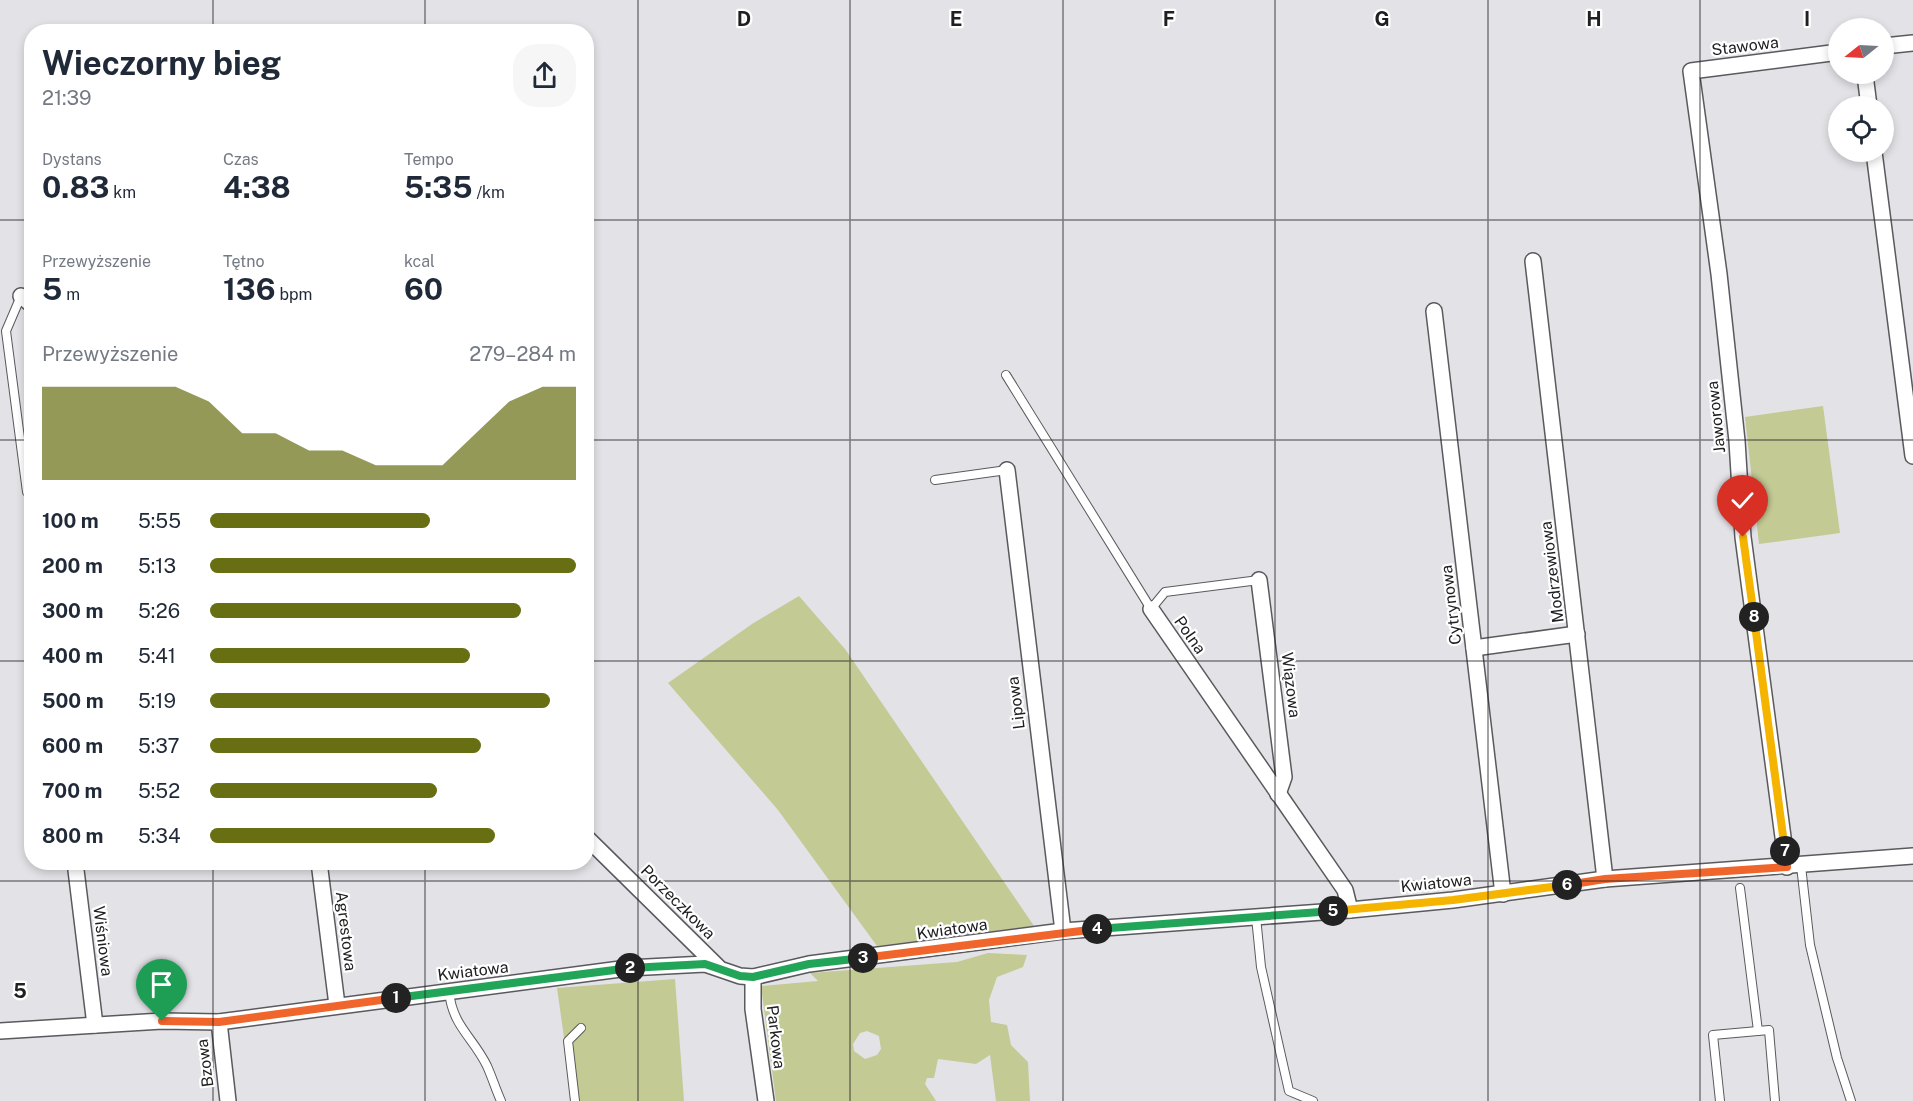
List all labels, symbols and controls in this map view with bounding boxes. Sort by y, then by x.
text: D [737,7,751,31]
text: E [950,7,962,31]
text: F [1163,7,1175,31]
text: G [1374,7,1390,31]
text: H [1586,7,1602,31]
text: I [1804,7,1810,31]
north arrow [1828,18,1894,84]
map controls [1828,18,1894,162]
street label: Stawowa [1710,32,1780,60]
text: Wieczorny bieg [42,44,281,82]
button: share [513,44,576,107]
text: 21:39 [42,86,92,110]
button: locate [1828,96,1894,162]
text: Dystans [42,150,102,169]
text: Czas [223,150,259,169]
text: Tempo [404,150,454,169]
text: 0.83 [42,169,109,205]
text: 4:38 [223,169,291,205]
text: 5:35 [404,169,473,205]
text: km [109,183,136,202]
text: /km [473,183,505,202]
text: Przewyższenie [42,252,151,271]
text: Tętno [223,252,265,271]
text: kcal [404,252,435,271]
text: 5 [42,271,62,307]
text: 136 [223,271,276,307]
text: 60 [404,271,443,307]
text: m [62,285,80,304]
text: bpm [276,285,312,304]
text: Przewyższenie [42,342,178,366]
text: 279–284 m [469,342,576,366]
street label: Jaworowa [1703,380,1729,454]
pin [1717,475,1768,537]
icon: check [1726,484,1759,517]
text: 100 m [42,509,99,533]
text: 5:55 [138,509,181,533]
street label: Modrzewiowa [1536,520,1568,624]
text: 200 m [42,554,103,578]
text: 5:13 [138,554,176,578]
street label: Cytrynowa [1437,564,1465,646]
text: 300 m [42,599,103,623]
text: 5:26 [138,599,180,623]
pin: 8 [1739,602,1769,632]
text: 8 [1749,607,1759,626]
street label: Polna [1170,612,1210,658]
text: 400 m [42,644,103,668]
text: 5:41 [138,644,176,668]
street label: Wiązowa [1278,651,1304,719]
street label: Lipowa [1003,676,1029,730]
text: 500 m [42,689,104,713]
text: 5:19 [138,689,176,713]
text: 600 m [42,734,103,758]
text: 5:37 [138,734,180,758]
text: 700 m [42,779,102,803]
text: 5:52 [138,779,180,803]
text: 800 m [42,824,104,848]
text: 5:34 [138,824,180,848]
pin: 7 [1770,836,1800,866]
text: 7 [1780,841,1790,860]
street label: Porzeczkowa [637,861,719,943]
street label: Kwiatowa [1400,870,1472,896]
pin: 6 [1552,870,1582,900]
text: 6 [1562,875,1572,894]
street label: Agrestowa [332,890,360,972]
pin: 5 [1318,896,1348,926]
text: 5 [1328,901,1338,920]
street label: Wiśniowa [89,905,117,977]
pin: 4 [1082,914,1112,944]
street label: Kwiatowa [915,915,989,943]
text: 4 [1092,919,1102,938]
pin: 3 [848,943,878,973]
text: 3 [858,948,868,967]
pin: 2 [615,953,645,983]
street label: Kwiatowa [436,957,510,985]
text: 2 [625,958,635,977]
pin [136,959,187,1021]
icon: arrive [145,968,178,1001]
text: 5 [13,979,27,1003]
pin: 1 [381,983,411,1013]
text: 1 [393,988,399,1007]
street label: Parkowa [763,1004,789,1070]
street label: Bzowa [193,1038,217,1088]

